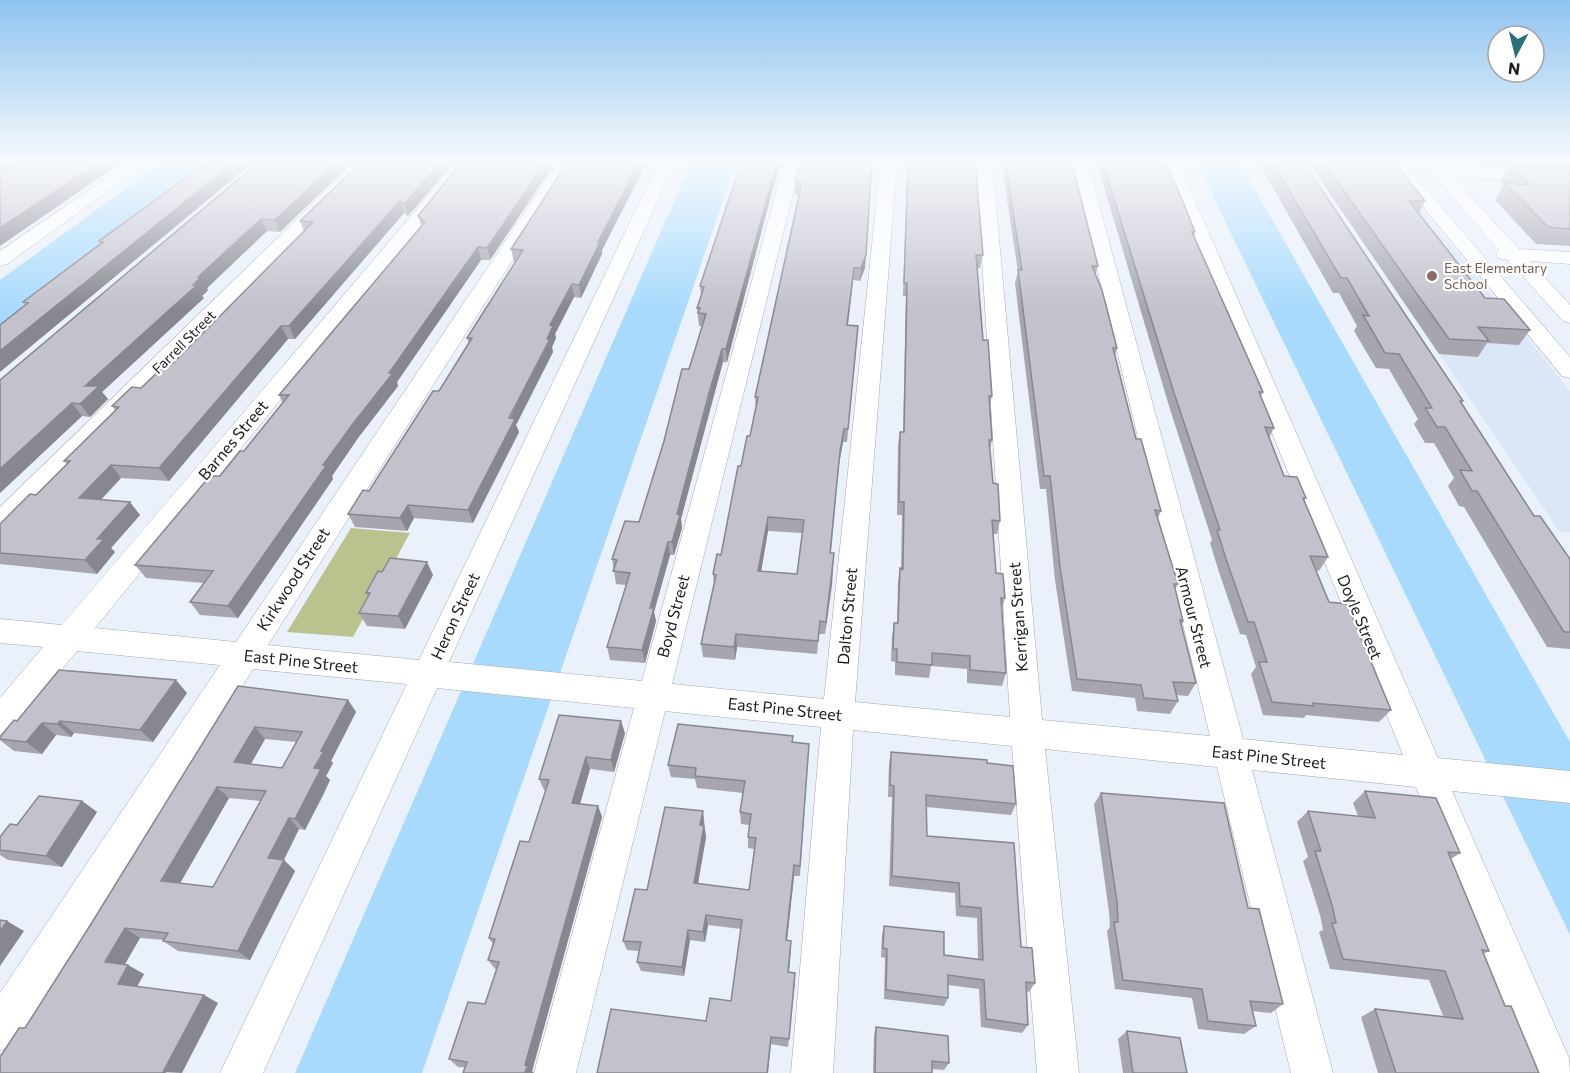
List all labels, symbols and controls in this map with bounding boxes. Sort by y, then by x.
north arrow [1486,24,1546,84]
text: N [1507,59,1521,80]
place label: East Elementary School [1444,259,1547,292]
marker: East Elementary School [1425,269,1439,283]
street label: Farrell Street [148,306,219,377]
street label: Barnes Street [194,396,272,483]
street label: Kirkwood Street [252,523,333,634]
street label: Kerrigan Street [1004,561,1031,673]
street label: Armour Street [1173,564,1216,670]
street label: Dalton Street [833,566,860,665]
street label: Heron Street [426,569,483,662]
street label: Boyd Street [652,572,693,659]
street label: Doyle Street [1334,572,1387,662]
street label: East Pine Street [243,645,360,676]
street label: East Pine Street [727,693,844,724]
street label: East Pine Street [1211,741,1328,772]

